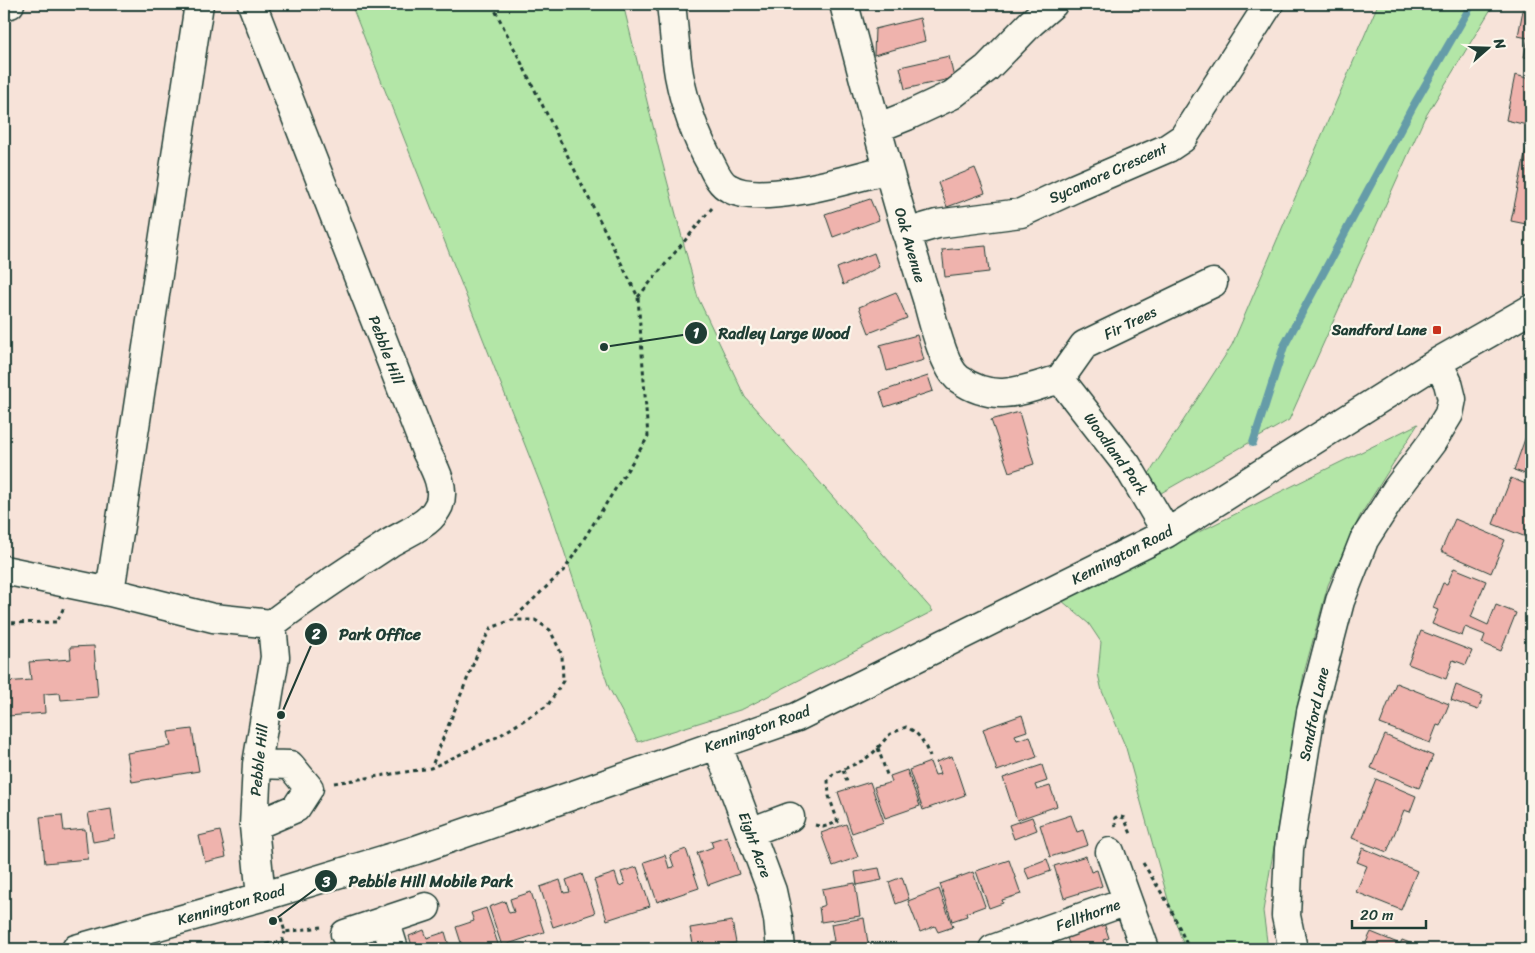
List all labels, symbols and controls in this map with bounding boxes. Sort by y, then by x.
north arrow [1462,22,1512,72]
text: N [1486,34,1513,53]
street label: Sycamore Crescent [1045,135,1172,211]
street label: Oak Avenue [887,204,933,286]
street label: Fir Trees [1099,299,1162,347]
street label: Pebble Hill [361,312,411,389]
place label: Sandford Lane [1331,317,1427,343]
callout: Radley Large Wood [683,318,859,349]
text: Radley Large Wood [718,319,851,348]
text: 1 [693,320,700,346]
marker: Sandford Lane [1431,324,1443,336]
street label: Woodland Park [1077,407,1155,501]
street label: Kennington Road [1067,518,1178,592]
callout: Park Office [304,619,431,650]
text: Park Office [339,620,422,649]
text: 2 [311,621,321,647]
street label: Sandford Lane [1291,664,1337,763]
street label: Kennington Road [700,697,815,760]
street label: Pebble Hill [242,722,276,797]
street label: Eight Acre [731,808,779,882]
callout: Pebble Hill Mobile Park [313,866,523,897]
text: Pebble Hill Mobile Park [348,867,514,896]
text: 3 [321,869,331,895]
street label: Kennington Road [174,877,289,933]
street label: Fellthorne [1052,891,1124,939]
scale bar [1352,898,1426,930]
text: 20 m [1360,902,1394,928]

